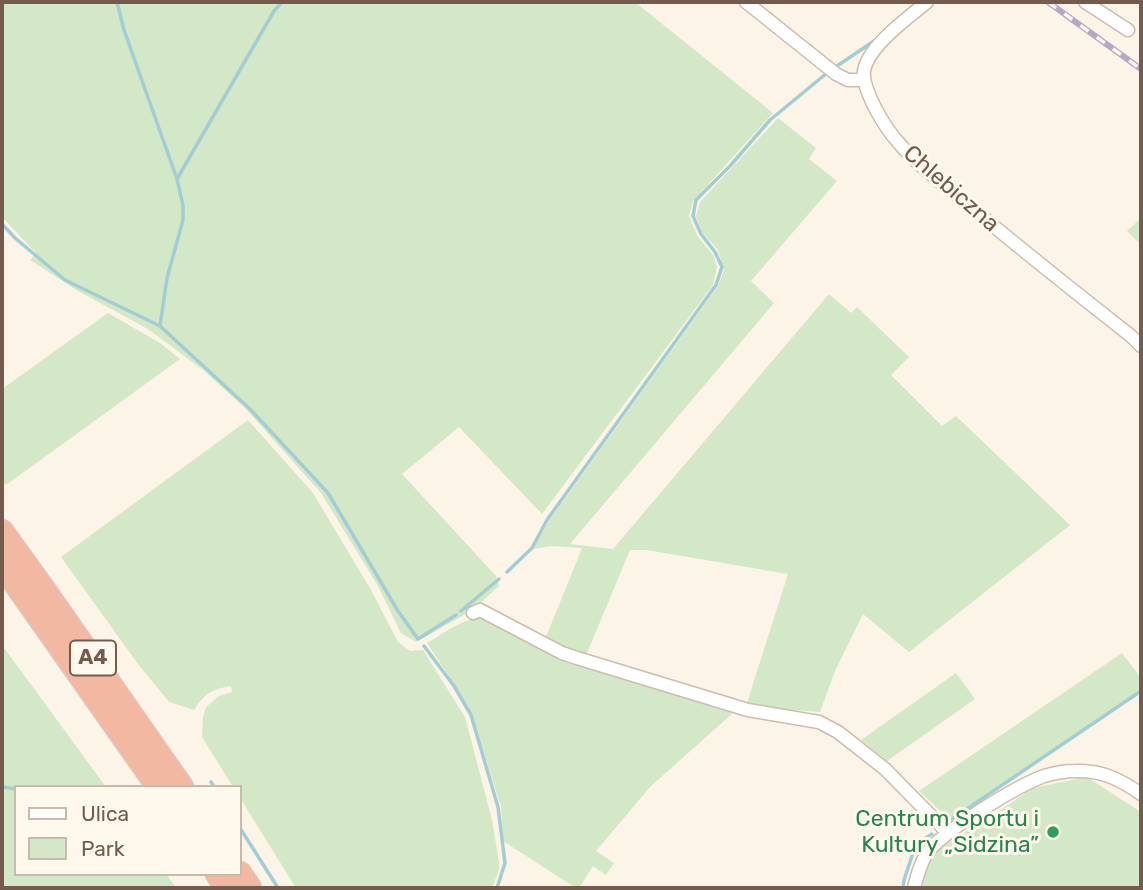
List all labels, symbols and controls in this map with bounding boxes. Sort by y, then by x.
street label: Chlebiczna [897,140,1005,238]
road number: A4 [70,640,116,676]
legend [14,785,242,876]
text: Ulica [81,801,129,826]
place label: Centrum Sportu i Kultury „Sidzina” [855,805,1039,859]
marker: Centrum Sportu i Kultury „Sidzina” [1045,824,1061,840]
text: Park [81,836,125,861]

